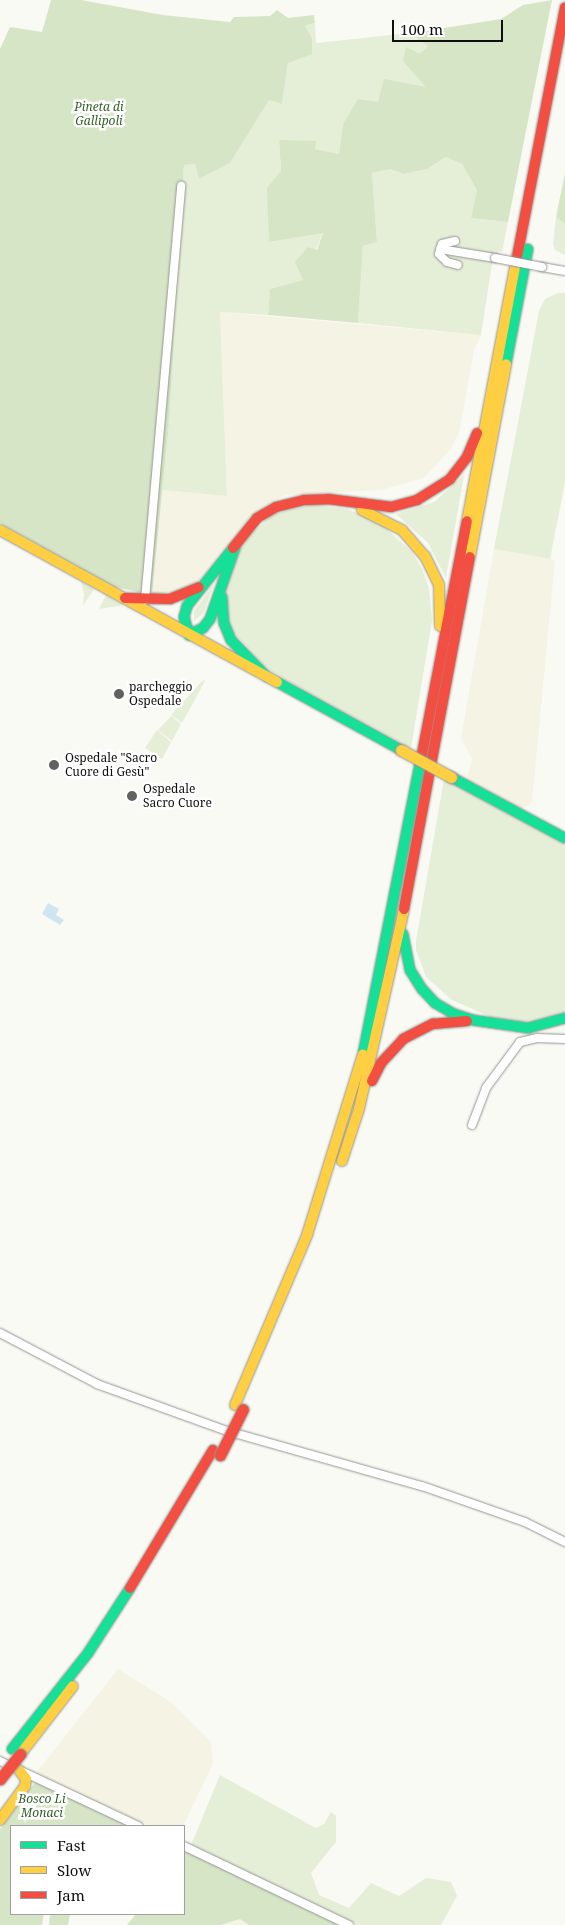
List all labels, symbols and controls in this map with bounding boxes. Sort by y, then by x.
scale bar [395,10,506,42]
text: 100 m [400,19,443,39]
park label: Pineta di Gallipoli [74,100,124,128]
place label: parcheggio Ospedale [129,680,192,708]
marker: parcheggio Ospedale [113,688,125,700]
place label: Ospedale "Sacro Cuore di Gesù" [65,751,157,779]
marker: Ospedale "Sacro Cuore di Gesù" [47,758,61,772]
place label: Ospedale Sacro Cuore [143,782,212,810]
marker: Ospedale Sacro Cuore [125,789,139,803]
park label: Bosco Li Monaci [18,1792,66,1820]
legend [10,1825,185,1915]
text: Fast [57,1835,86,1855]
text: Slow [57,1860,91,1880]
text: Jam [57,1885,85,1905]

